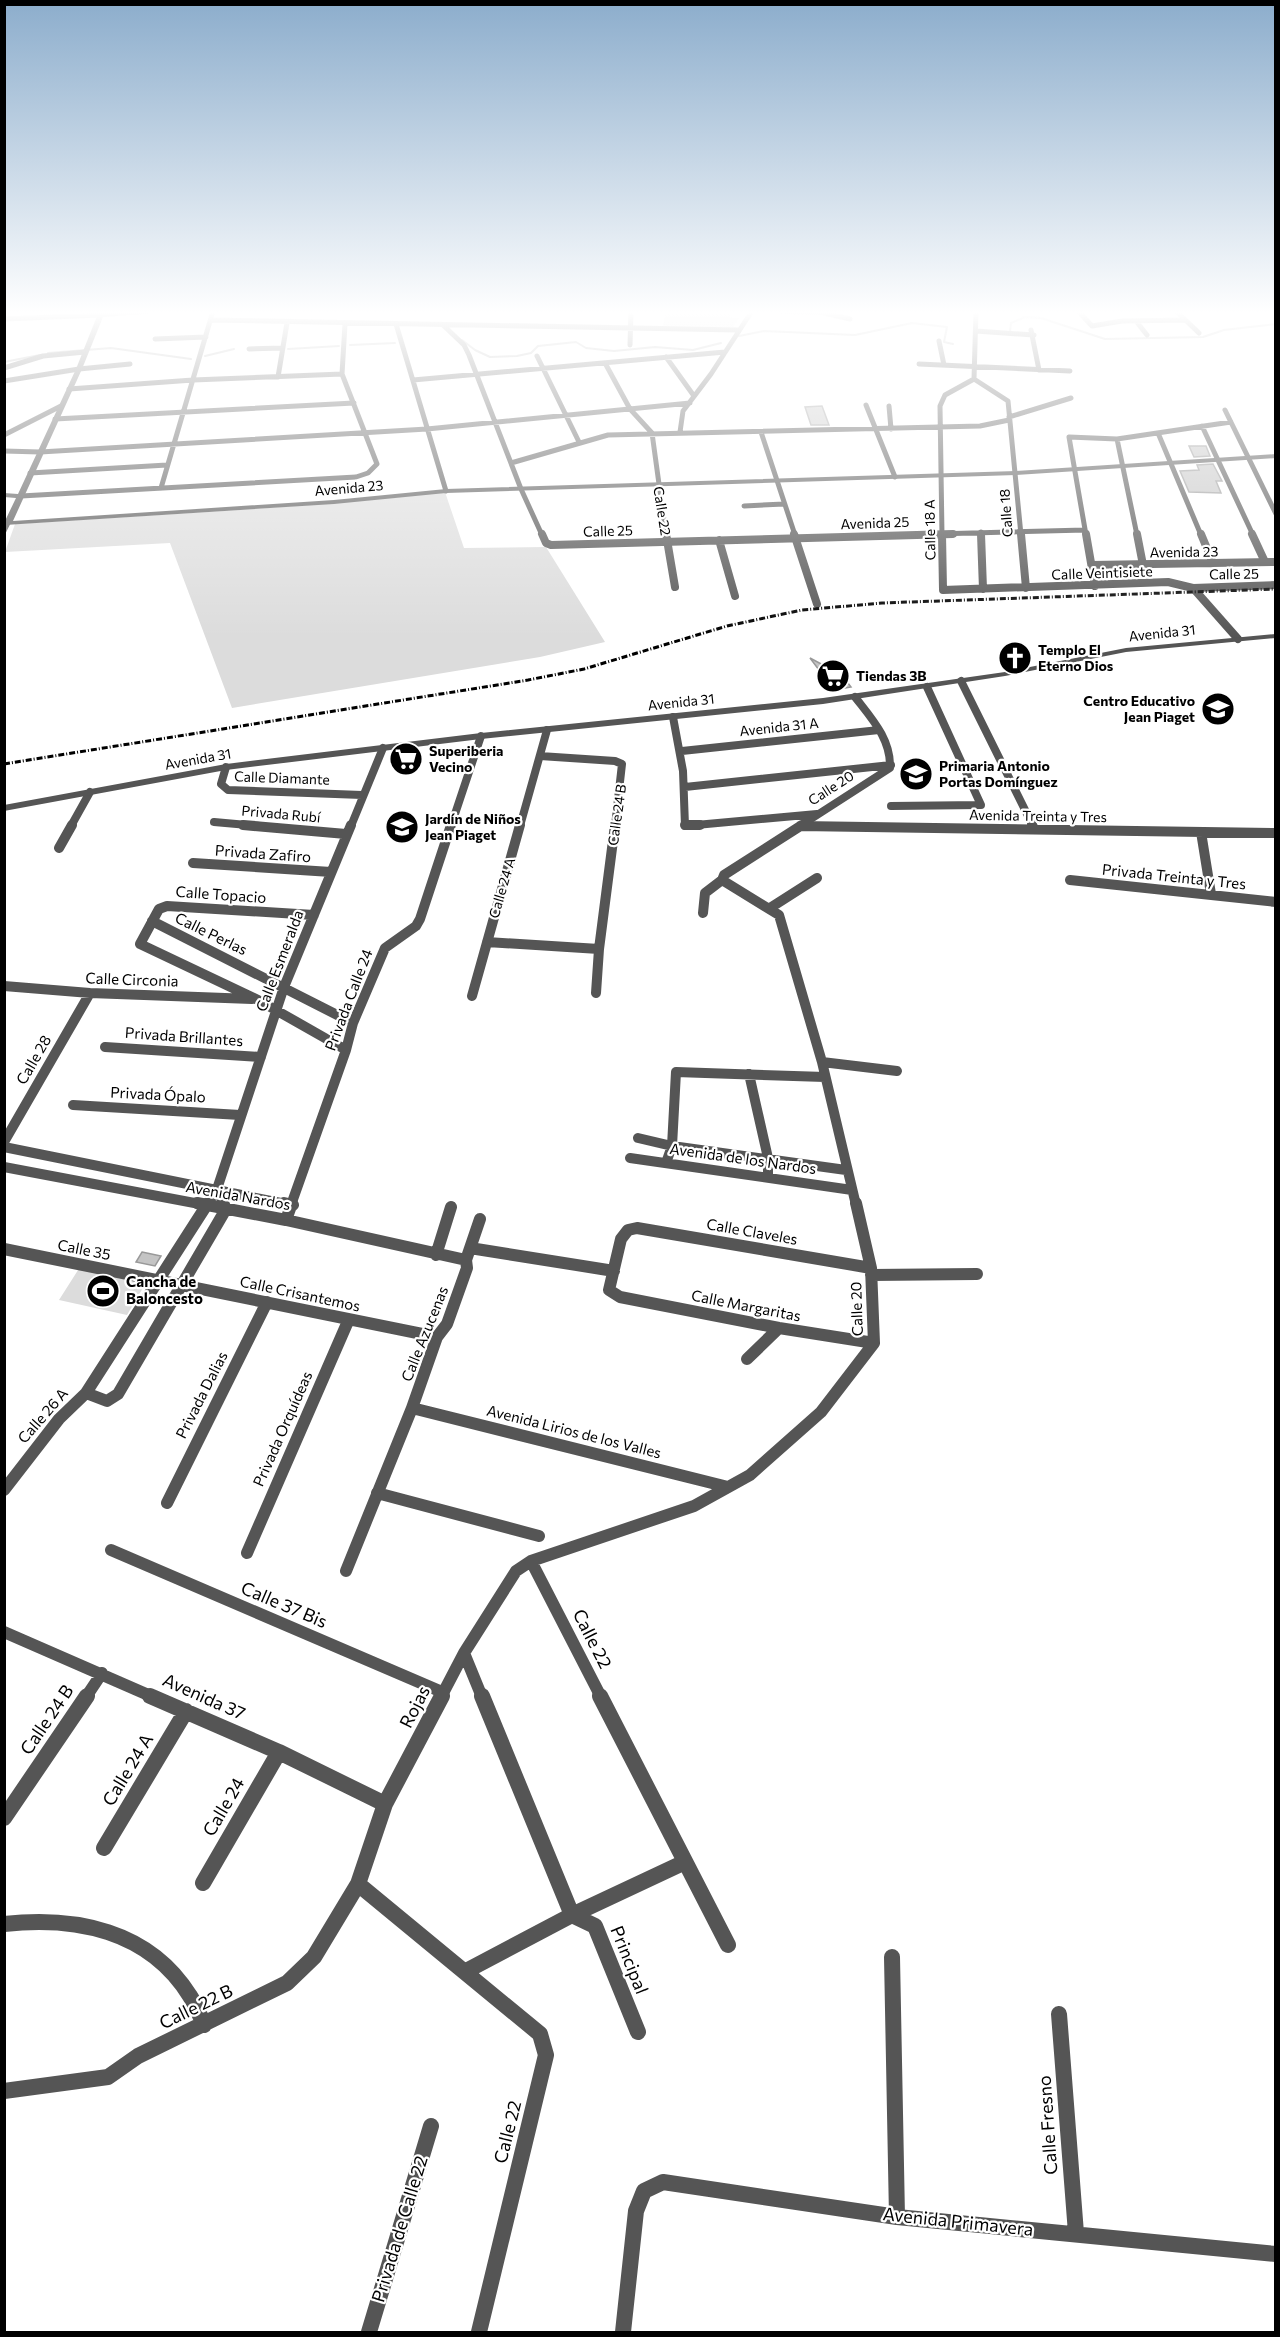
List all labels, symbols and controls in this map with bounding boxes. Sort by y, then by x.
street label: Avenida 23 [314,476,384,499]
street label: Calle 22 [650,485,675,537]
street label: Calle 18 [995,488,1016,538]
street label: Calle 18 A [920,499,939,561]
street label: Avenida 25 [840,513,910,532]
street label: Calle 25 [583,521,633,540]
street label: Avenida 23 [1149,542,1219,561]
street label: Calle Veintisiete [1051,562,1153,583]
street label: Calle 25 [1209,565,1259,582]
street label: Avenida 31 [1128,621,1196,644]
church icon: Templo El Eterno Dios [997,640,1033,676]
place label: Templo El Eterno Dios [1038,641,1114,674]
supermarket icon: Tiendas 3B [815,658,851,694]
place label: Tiendas 3B [856,667,927,684]
street label: Avenida 31 [647,690,715,713]
school or university icon: Centro Educativo Jean Piaget [1200,691,1236,727]
place label: Centro Educativo Jean Piaget [1083,692,1195,725]
street label: Avenida 31 A [739,714,820,739]
supermarket icon: Superiberia Vecino [388,741,424,777]
place label: Superiberia Vecino [429,742,503,775]
street label: Avenida 31 [163,744,232,773]
school or university icon: Primaria Antonio Portas Domínguez [898,756,934,792]
place label: Primaria Antonio Portas Domínguez [939,757,1058,790]
street label: Calle Diamante [234,767,330,788]
street label: Calle 20 [805,767,857,809]
street label: Calle 24 B [604,783,629,847]
street label: Privada Rubí [241,802,322,825]
street label: Avenida Treinta y Tres [969,806,1107,825]
school or university icon: Jardín de Niños Jean Piaget [384,809,420,845]
place label: Jardín de Niños Jean Piaget [425,810,521,843]
street label: Privada Zafiro [214,841,312,865]
street label: Calle 24 A [485,855,518,920]
street label: Privada Treinta y Tres [1101,859,1247,893]
street label: Calle Topacio [175,882,267,906]
street label: Calle Esmeralda [251,907,307,1014]
street label: Calle Perlas [172,908,251,958]
street label: Privada Calle 24 [320,946,376,1053]
street label: Calle Circonia [85,968,179,990]
street label: Privada Brillantes [124,1023,244,1049]
street label: Calle 28 [12,1032,54,1087]
street label: Privada Ópalo [110,1082,206,1105]
street label: Avenida de los Nardos [669,1139,818,1177]
street label: Avenida Nardos [184,1177,292,1213]
street label: Calle Claveles [705,1214,799,1248]
street label: Calle 35 [56,1235,112,1263]
street label: Calle Crisantemos [238,1271,362,1315]
place label: Cancha de Baloncesto [126,1272,203,1307]
sports icon: Cancha de Baloncesto [85,1273,121,1309]
street label: Calle 20 [846,1281,866,1337]
street label: Calle Azucenas [397,1283,451,1384]
street label: Calle Margaritas [690,1286,803,1324]
street label: Privada Dalias [171,1348,231,1441]
street label: Privada Orquídeas [249,1368,316,1489]
street label: Calle 26 A [13,1384,71,1447]
street label: Avenida Lirios de los Valles [485,1401,664,1461]
street label: Calle 37 Bis [238,1576,331,1632]
street label: Calle 22 [569,1605,617,1672]
street label: Avenida 37 [160,1668,249,1724]
street label: Calle 24 B [15,1680,77,1758]
street label: Rojas [394,1682,434,1731]
street label: Calle 24 A [97,1729,157,1810]
street label: Calle 24 [198,1773,249,1840]
street label: Principal [606,1922,654,1997]
street label: Calle 22 B [155,1979,236,2033]
street label: Calle Fresno [1033,2075,1061,2175]
street label: Calle 22 [489,2098,525,2165]
street label: Privada de Calle 22 [366,2153,432,2305]
street label: Avenida Primavera [882,2202,1034,2240]

